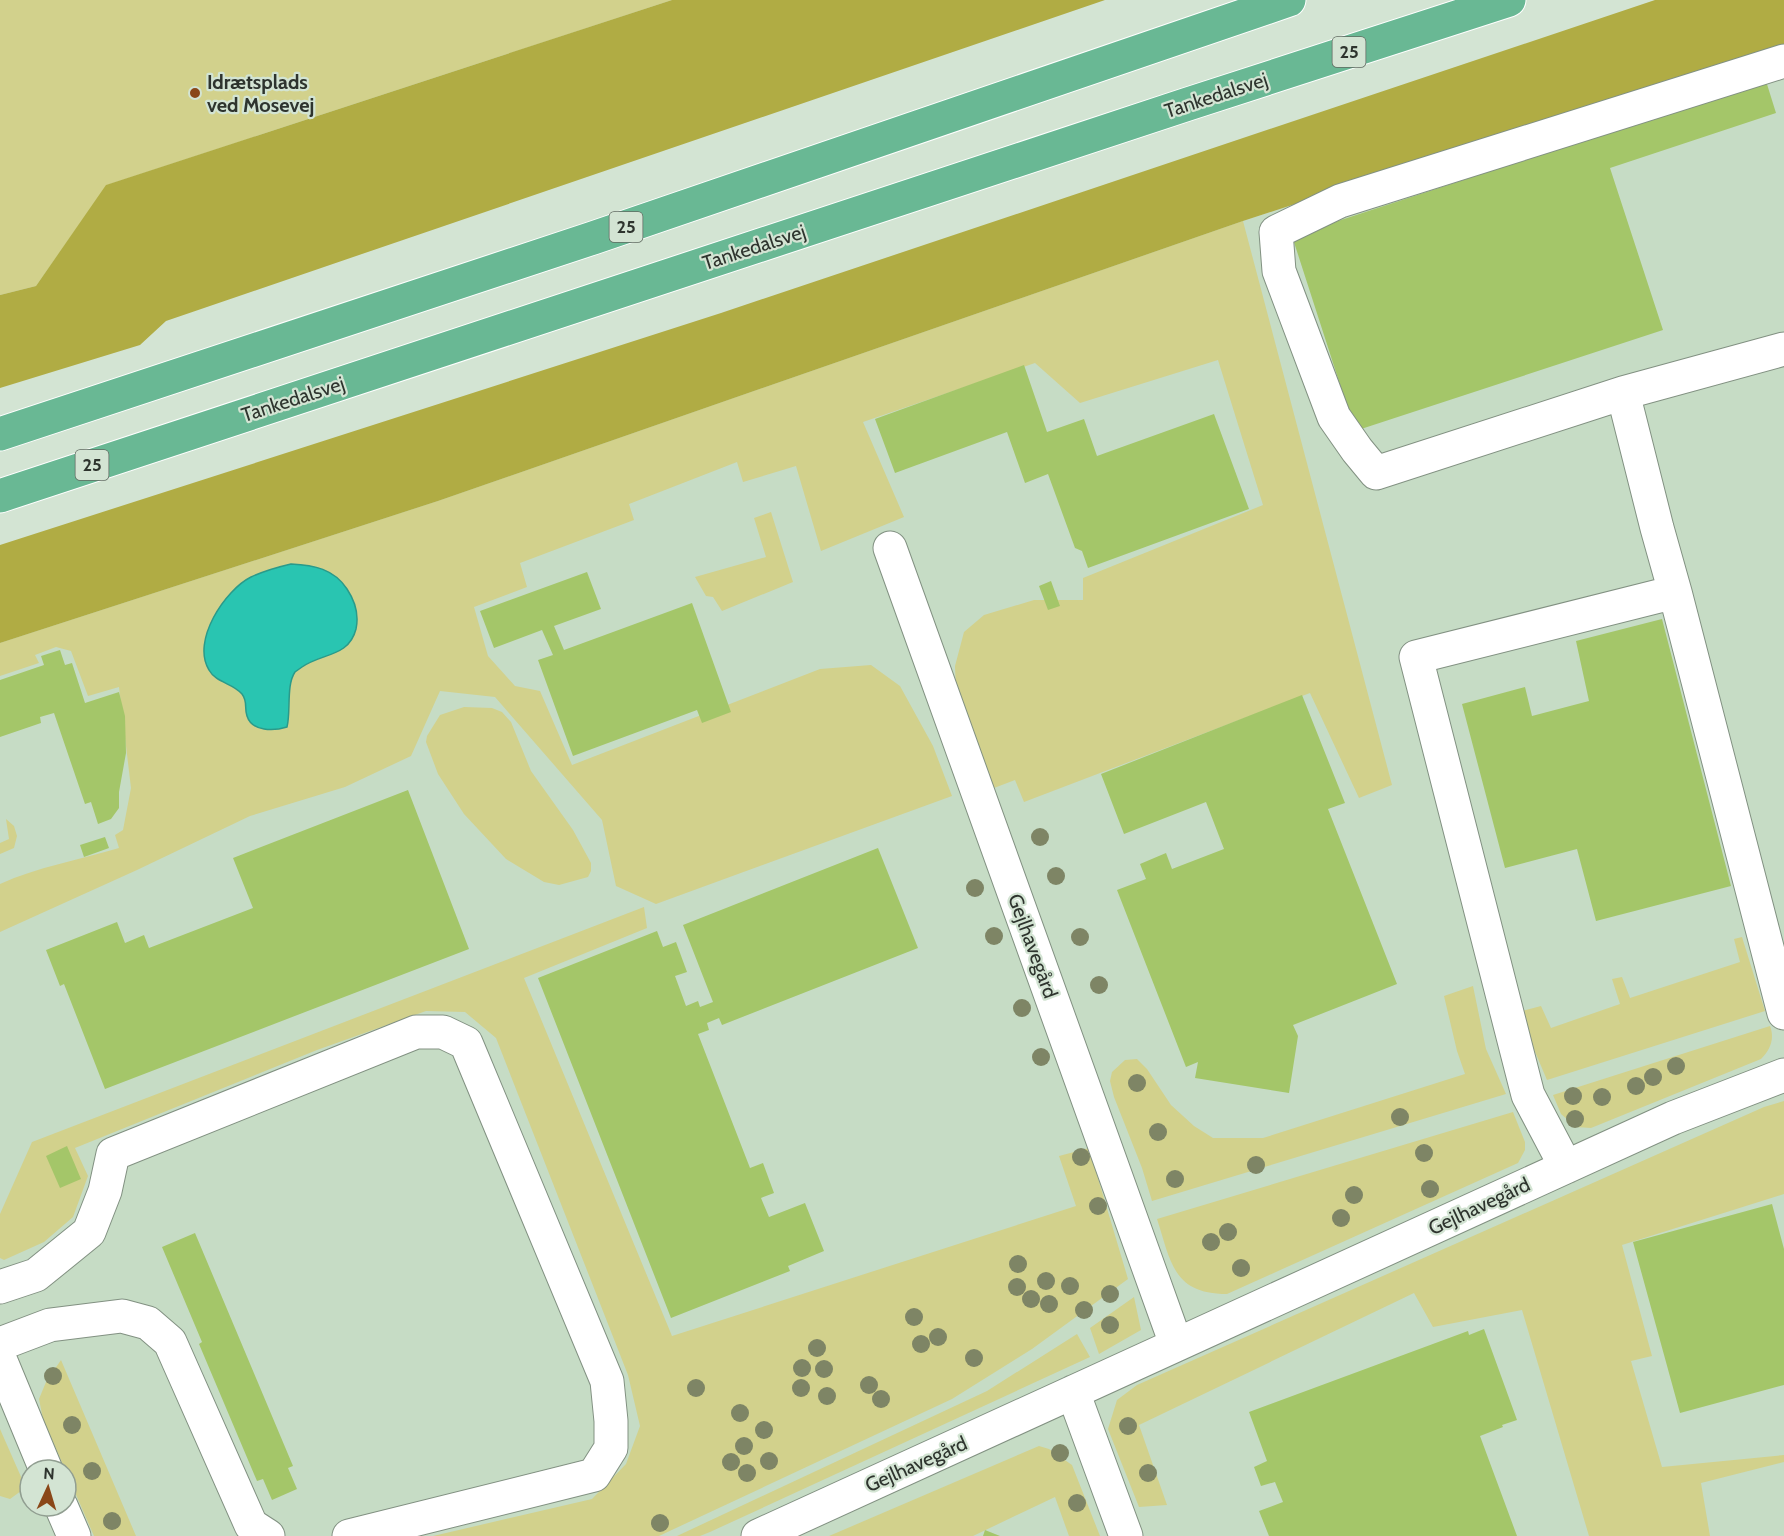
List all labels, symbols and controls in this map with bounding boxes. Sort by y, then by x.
road number: 25 [1332,37,1366,67]
street label: Tankedalsvej [1161,67,1271,123]
place label: Idrætsplads ved Mosevej [207,70,314,117]
marker: Idrætsplads ved Mosevej [188,86,202,100]
road number: 25 [610,212,642,242]
street label: Tankedalsvej [699,219,809,275]
street label: Tankedalsvej [238,371,348,427]
road number: 25 [76,450,109,480]
street label: Gejlhavegård [1003,891,1063,1001]
street label: Gejlhavegård [1424,1172,1534,1240]
street label: Gejlhavegård [861,1431,971,1497]
north arrow [18,1458,78,1518]
text: N [43,1464,55,1483]

